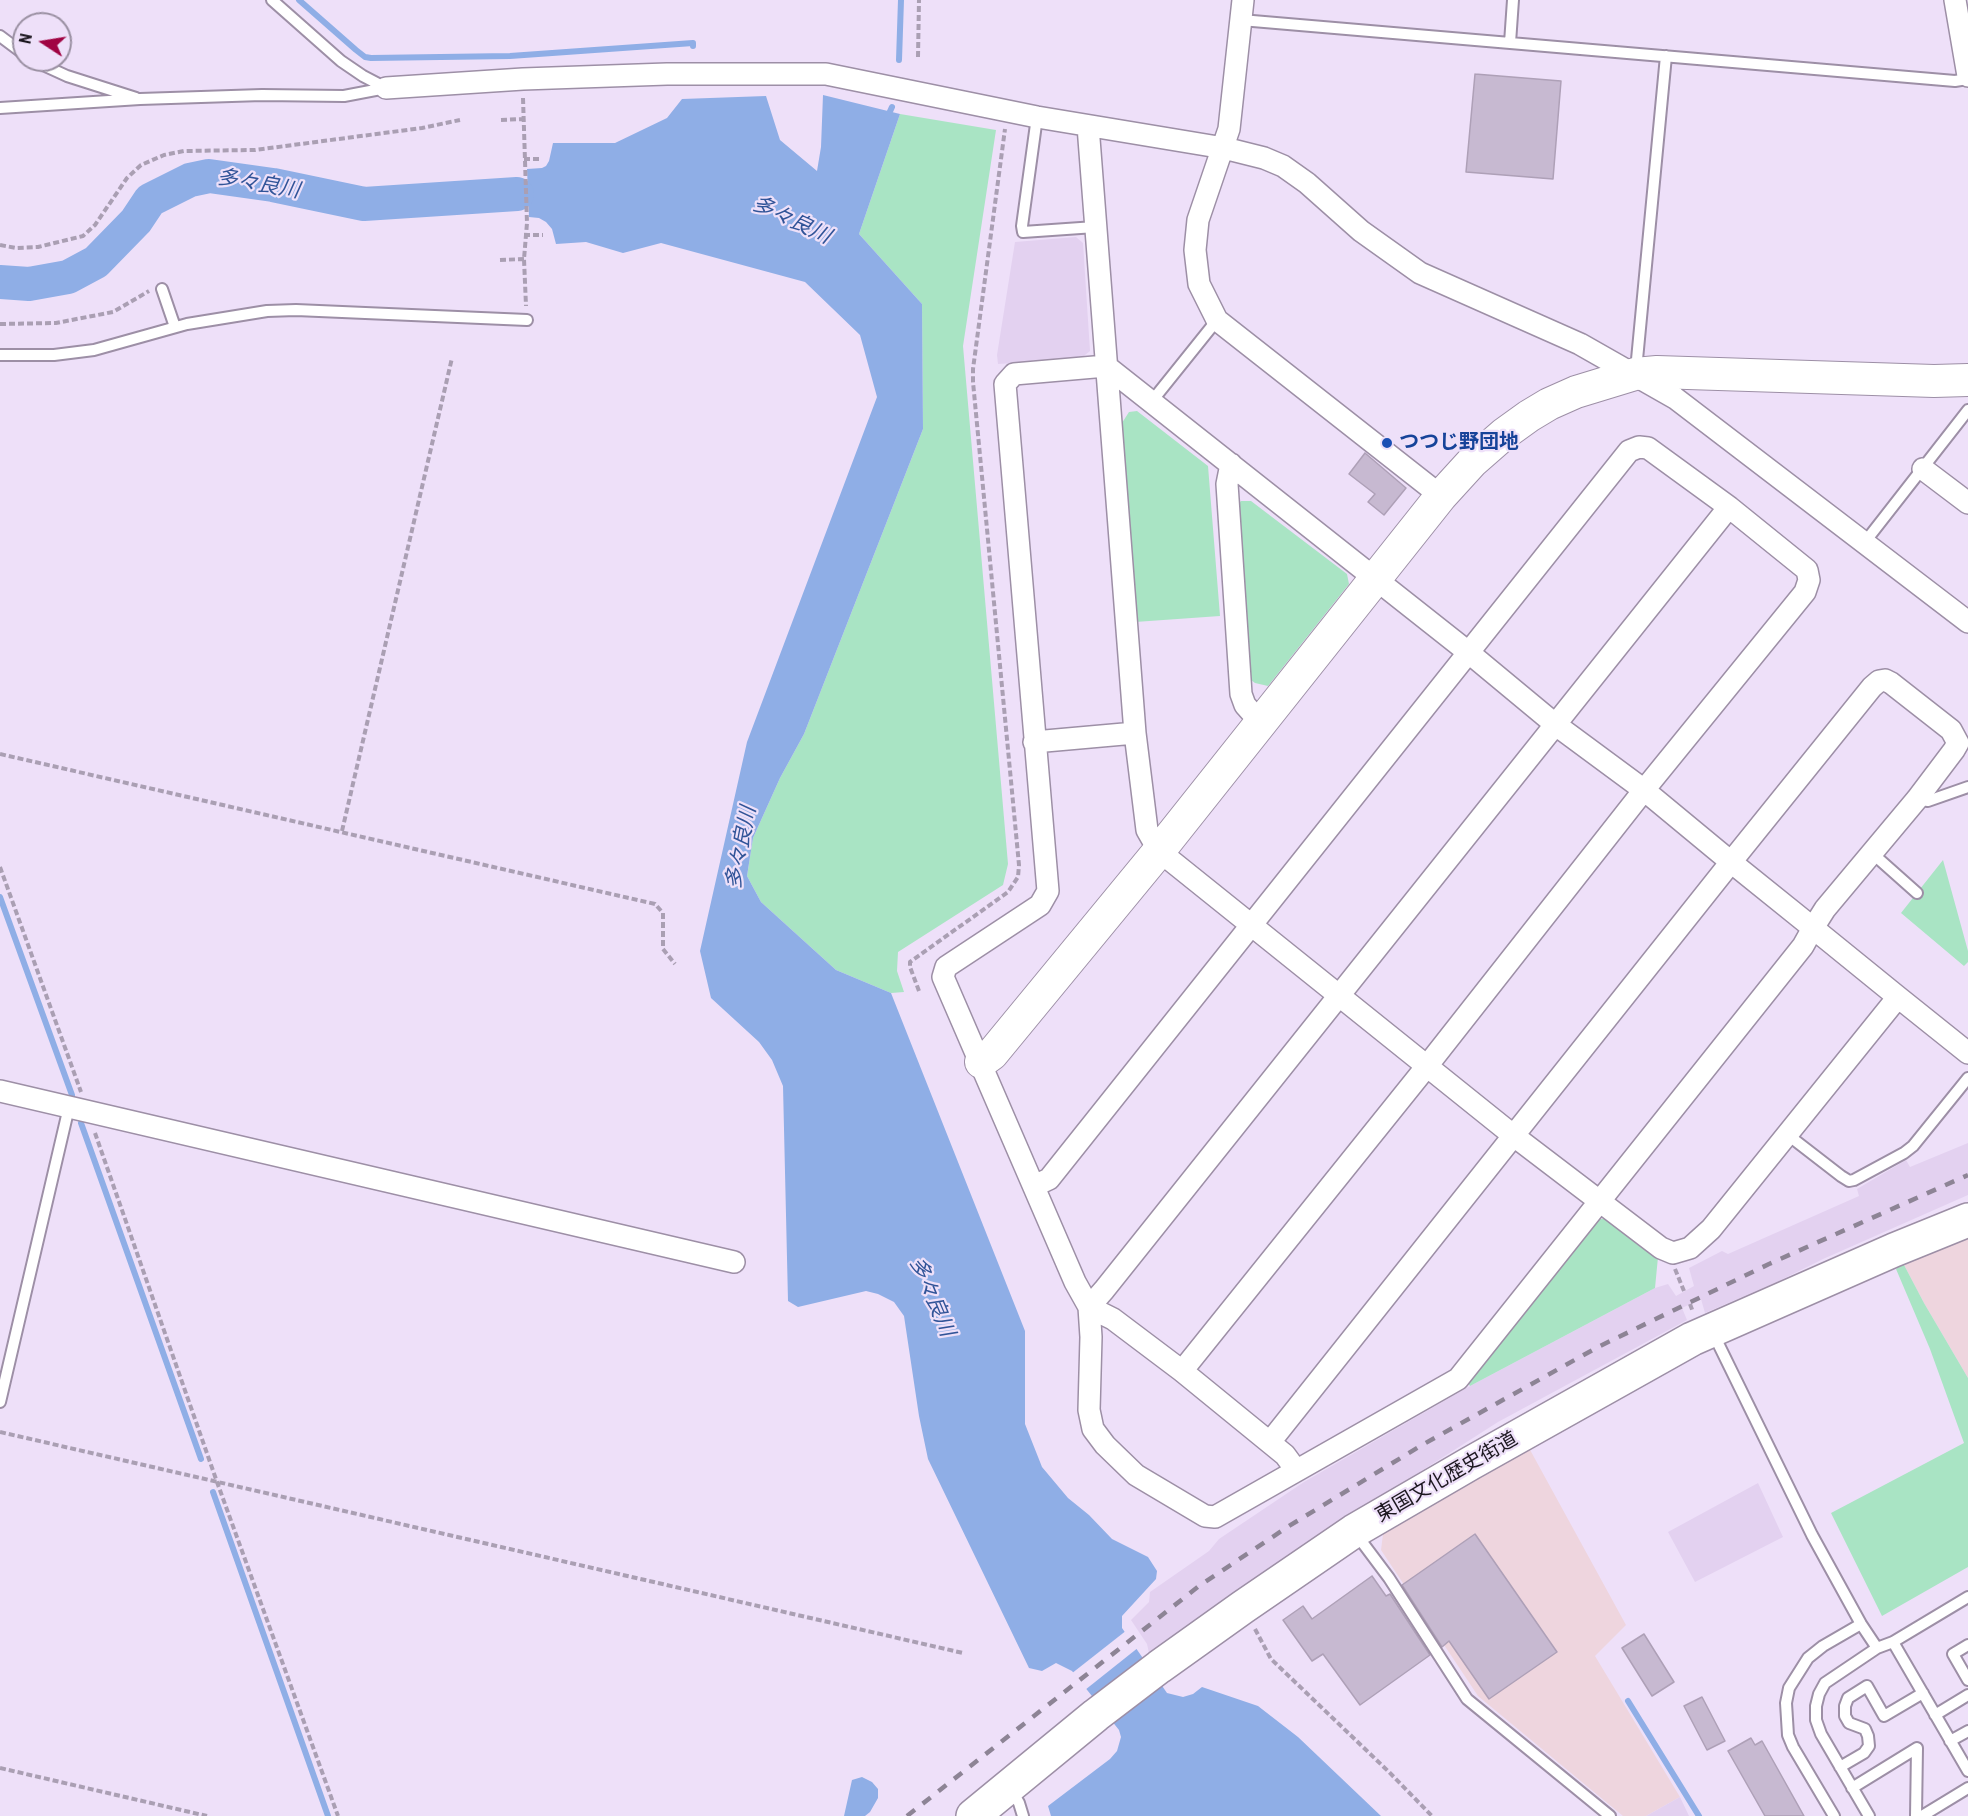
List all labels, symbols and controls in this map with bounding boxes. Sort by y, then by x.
north arrow [12,12,72,72]
text: N [16,32,36,45]
water label: 多々良川 [214,165,302,205]
water label: 多々良川 [748,192,834,250]
place label: つつじ野団地 [1399,431,1519,455]
marker: つつじ野団地 [1380,436,1394,450]
water label: 多々良川 [722,804,762,892]
water label: 多々良川 [903,1253,959,1341]
street label: 東国文化歴史街道 [1372,1428,1522,1528]

